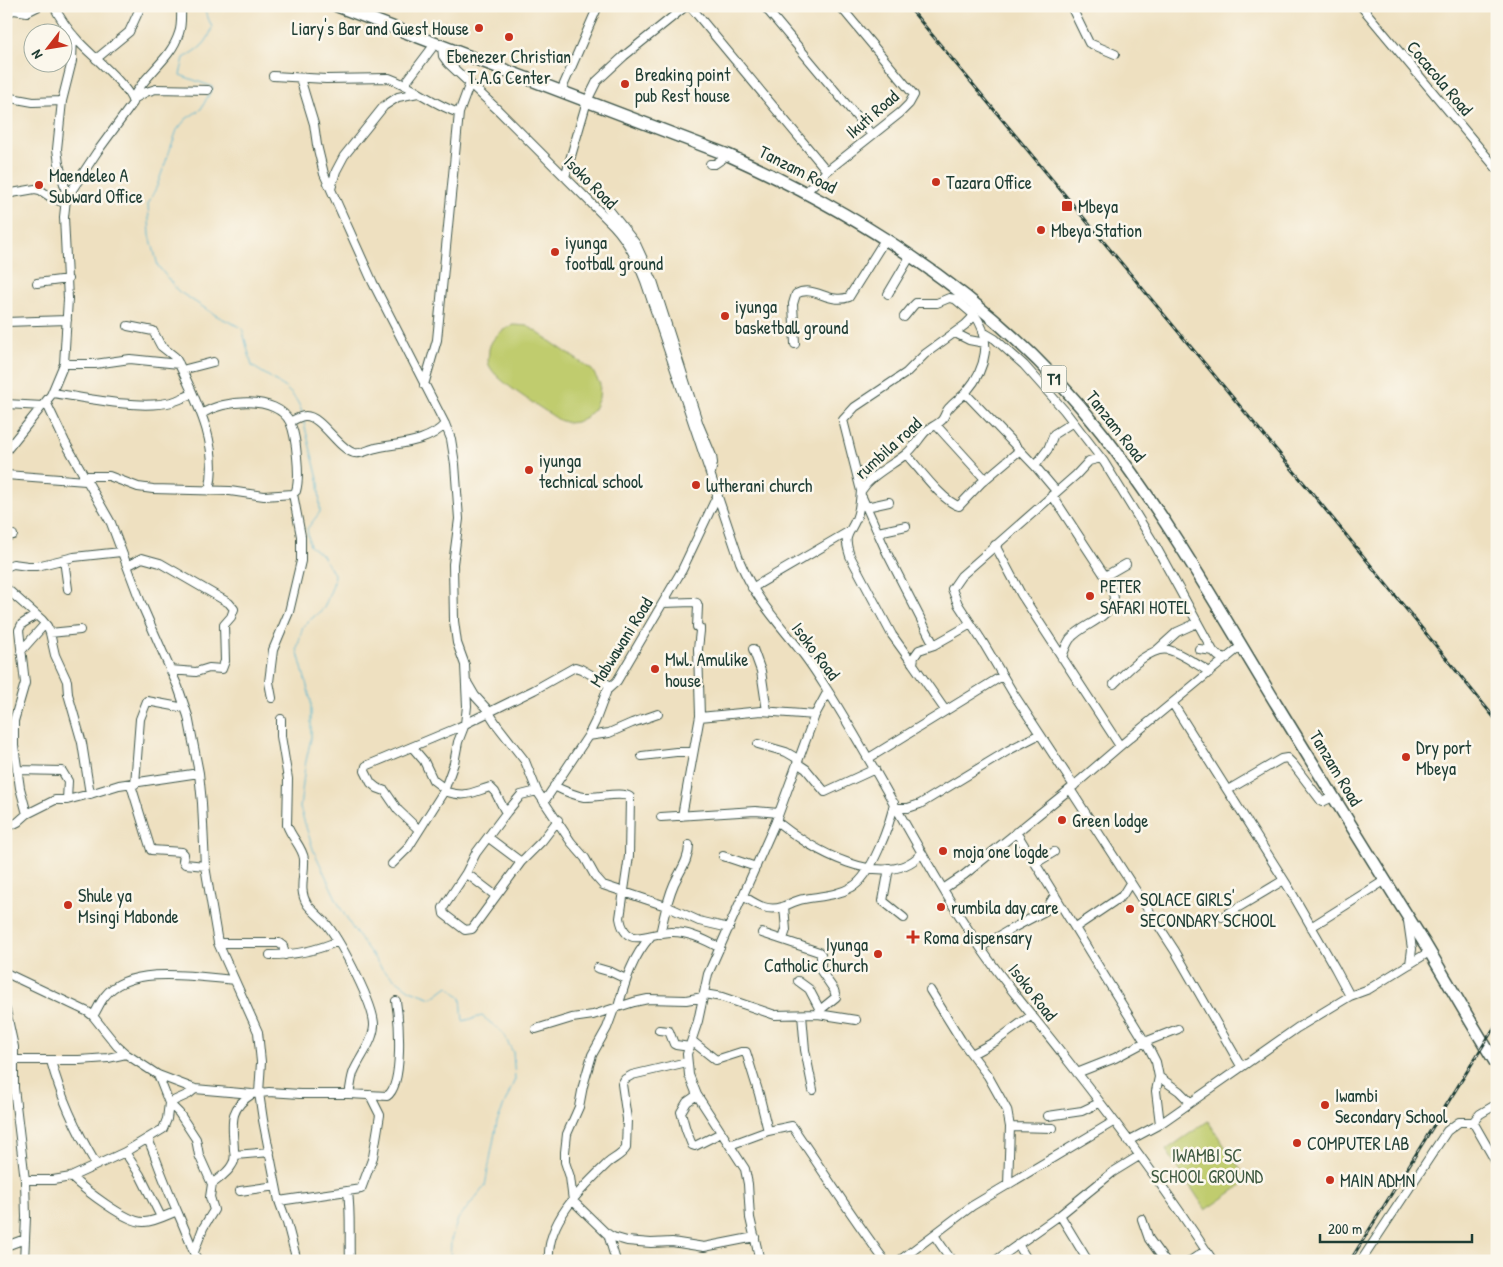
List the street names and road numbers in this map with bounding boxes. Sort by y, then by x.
street label: Cocacola Road [1401,35,1479,121]
street label: Ikuti Road [840,84,904,144]
street label: Tanzam Road [755,139,841,199]
street label: Isoko Road [559,150,623,214]
road number: T1 [1042,366,1066,392]
street label: Tanzam Road [1080,385,1152,467]
street label: rumbila road [849,411,927,485]
street label: Mabwawani Road [583,592,659,692]
street label: Isoko Road [786,617,846,685]
street label: Tanzam Road [1304,725,1368,811]
street label: Isoko Road [1003,958,1063,1026]

